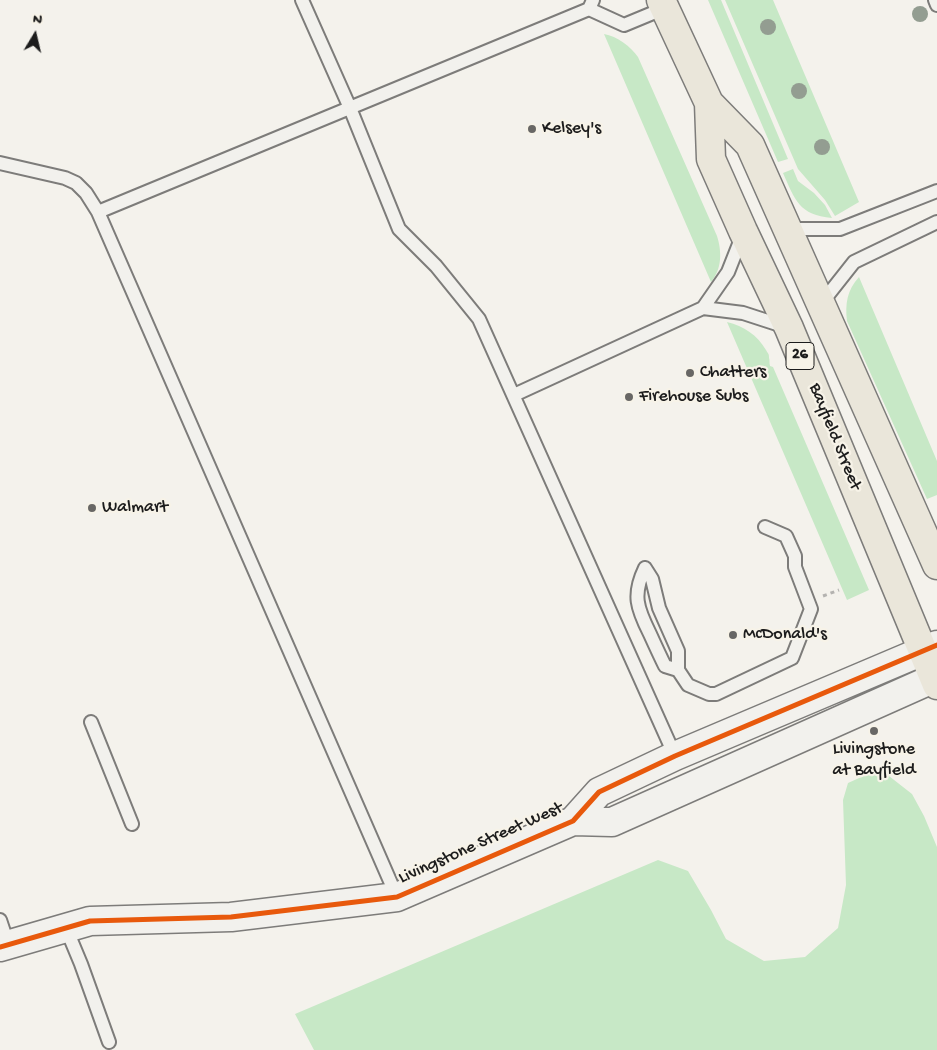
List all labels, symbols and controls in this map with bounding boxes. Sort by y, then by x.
north arrow [10,10,60,60]
text: N [32,11,43,29]
place label: Kelsey's [542,118,601,140]
marker: Kelsey's [526,123,538,135]
road number: 26 [786,342,814,370]
place label: Chatters [700,362,766,384]
marker: Chatters [684,367,696,379]
street label: Bayfield Street [803,380,865,494]
place label: Firehouse Subs [639,386,748,408]
marker: Firehouse Subs [623,391,635,403]
place label: Walmart [102,497,168,519]
marker: Walmart [86,502,98,514]
place label: McDonald's [743,624,827,646]
marker: McDonald's [727,629,739,641]
marker: Livingstone at Bayfield [868,725,880,737]
place label: Livingstone at Bayfield [833,739,915,782]
street label: Livingstone Street West [396,798,566,890]

